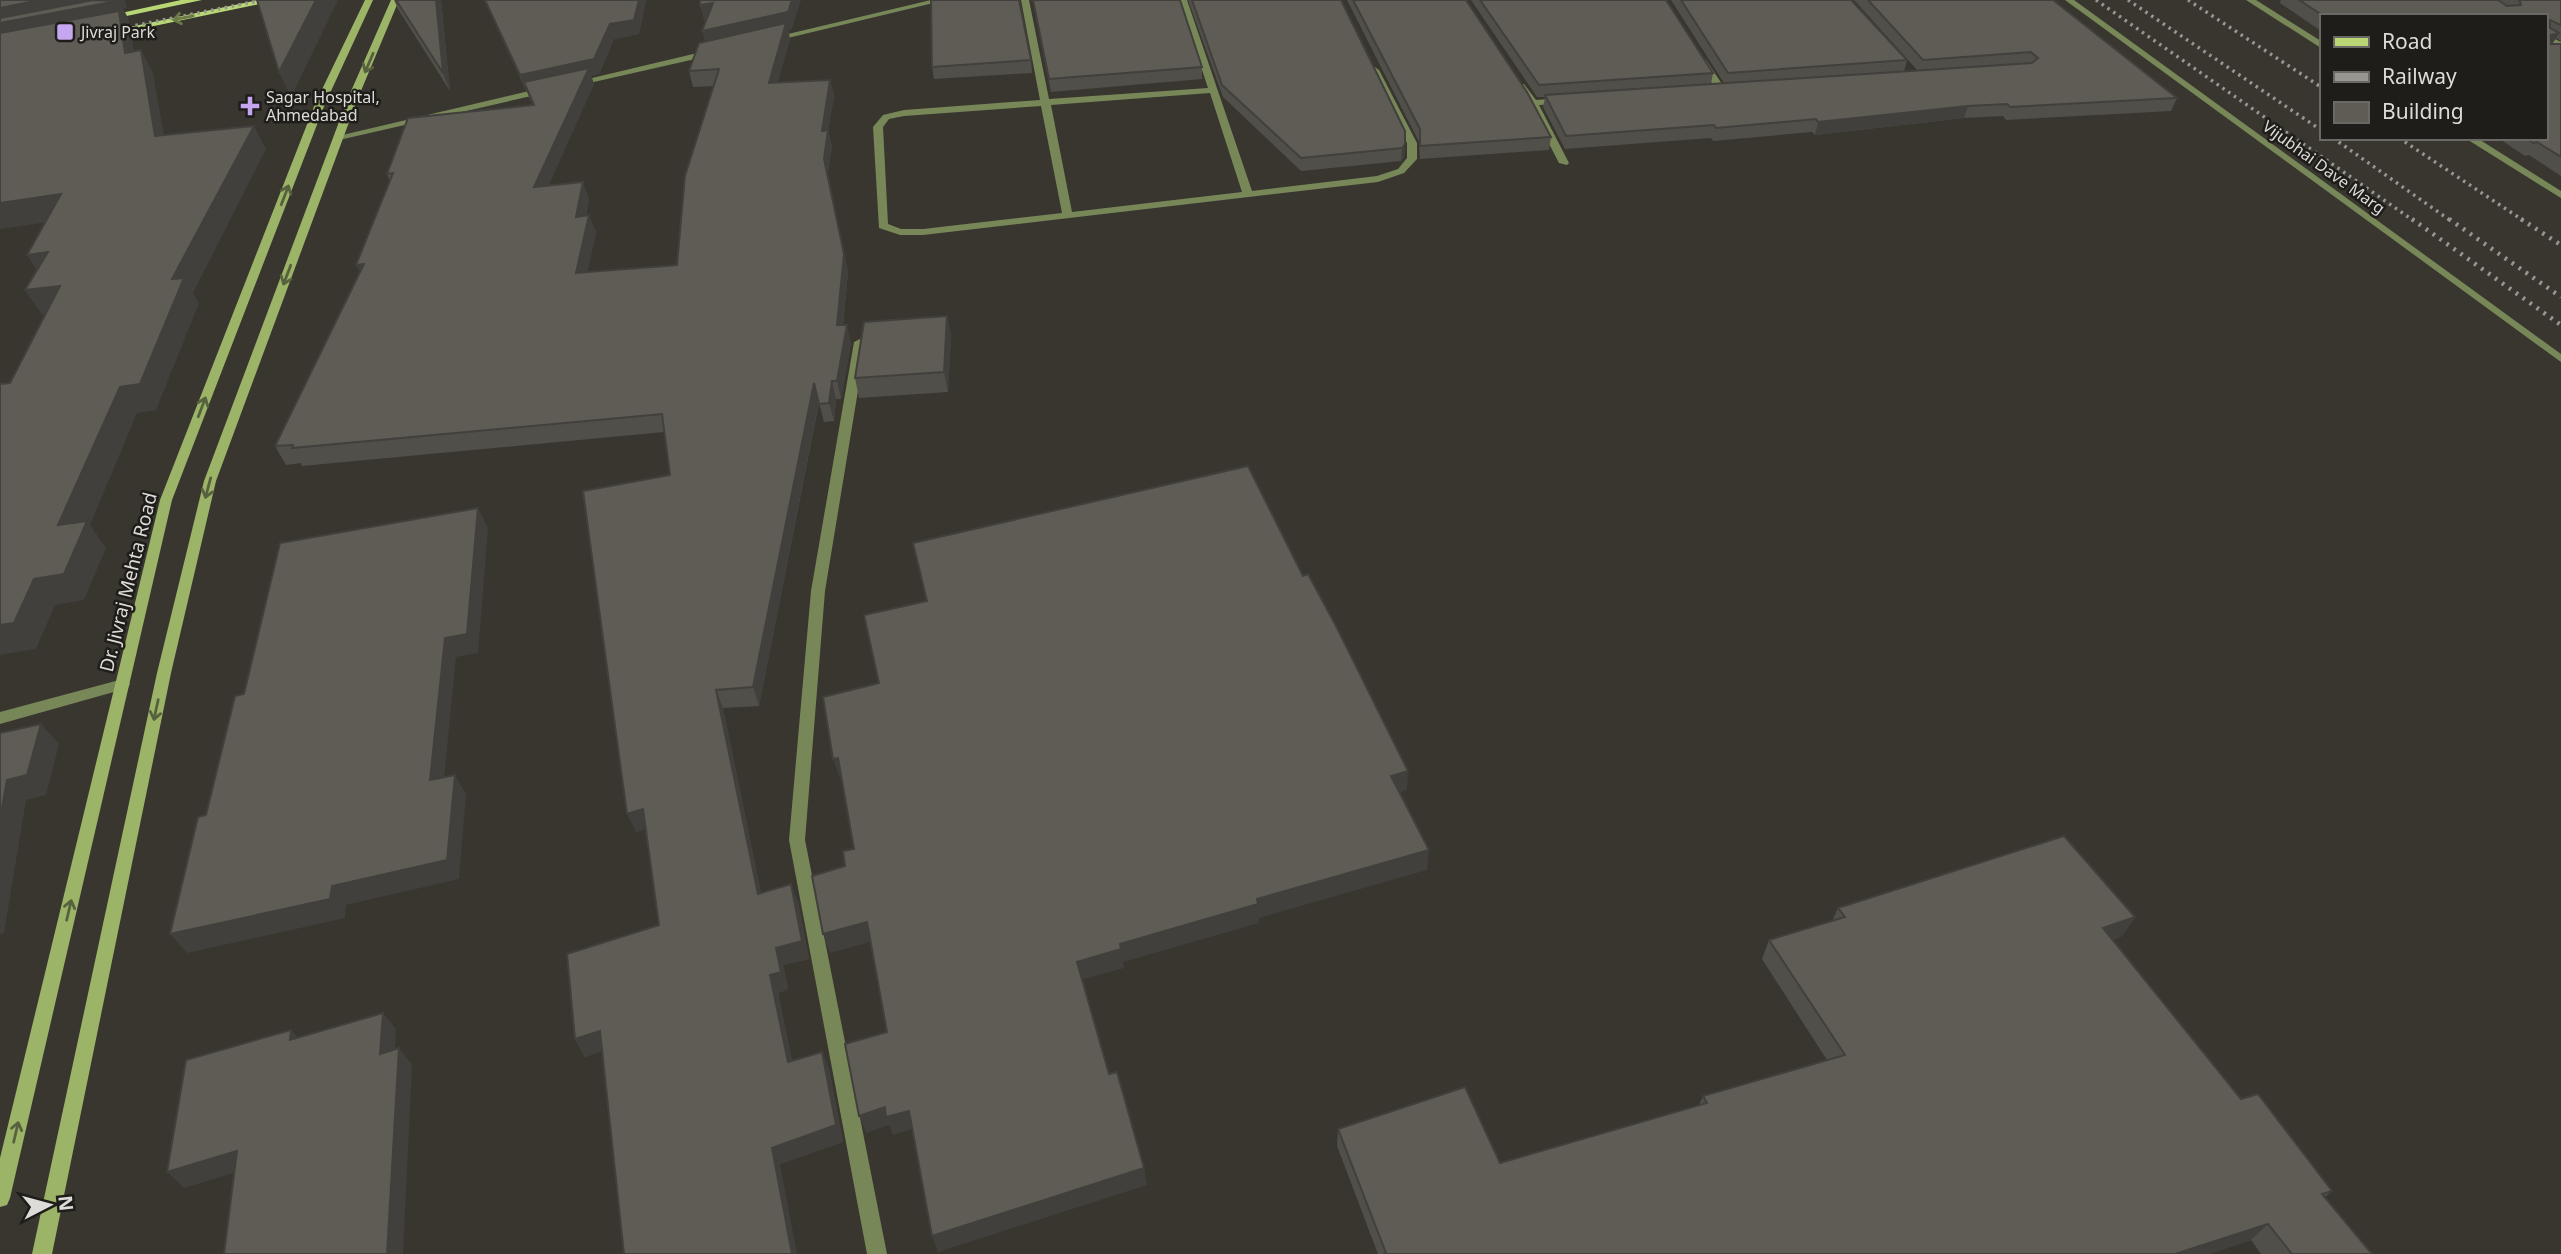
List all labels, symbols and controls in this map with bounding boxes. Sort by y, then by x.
one-way arrow [173,12,195,25]
legend [2320,14,2547,140]
place label: Jivraj Park [79,21,155,43]
marker: Jivraj Park [55,22,75,42]
text: Road [2382,27,2432,55]
one-way arrow [361,51,374,73]
text: Railway [2382,62,2457,90]
place label: Sagar Hospital, Ahmedabad [266,86,380,126]
marker: Sagar Hospital, Ahmedabad [240,96,260,116]
text: Building [2382,97,2464,125]
street label: Vijubhai Dave Marg [2258,115,2390,219]
one-way arrow [279,185,292,207]
one-way arrow [280,264,292,286]
one-way arrow [197,397,210,419]
one-way arrow [201,477,214,499]
street label: Dr. Jivraj Mehta Road [93,489,163,675]
one-way arrow [149,698,163,721]
one-way arrow [63,900,76,922]
one-way arrow [10,1121,23,1144]
north arrow [14,1170,84,1240]
text: N [52,1194,80,1212]

